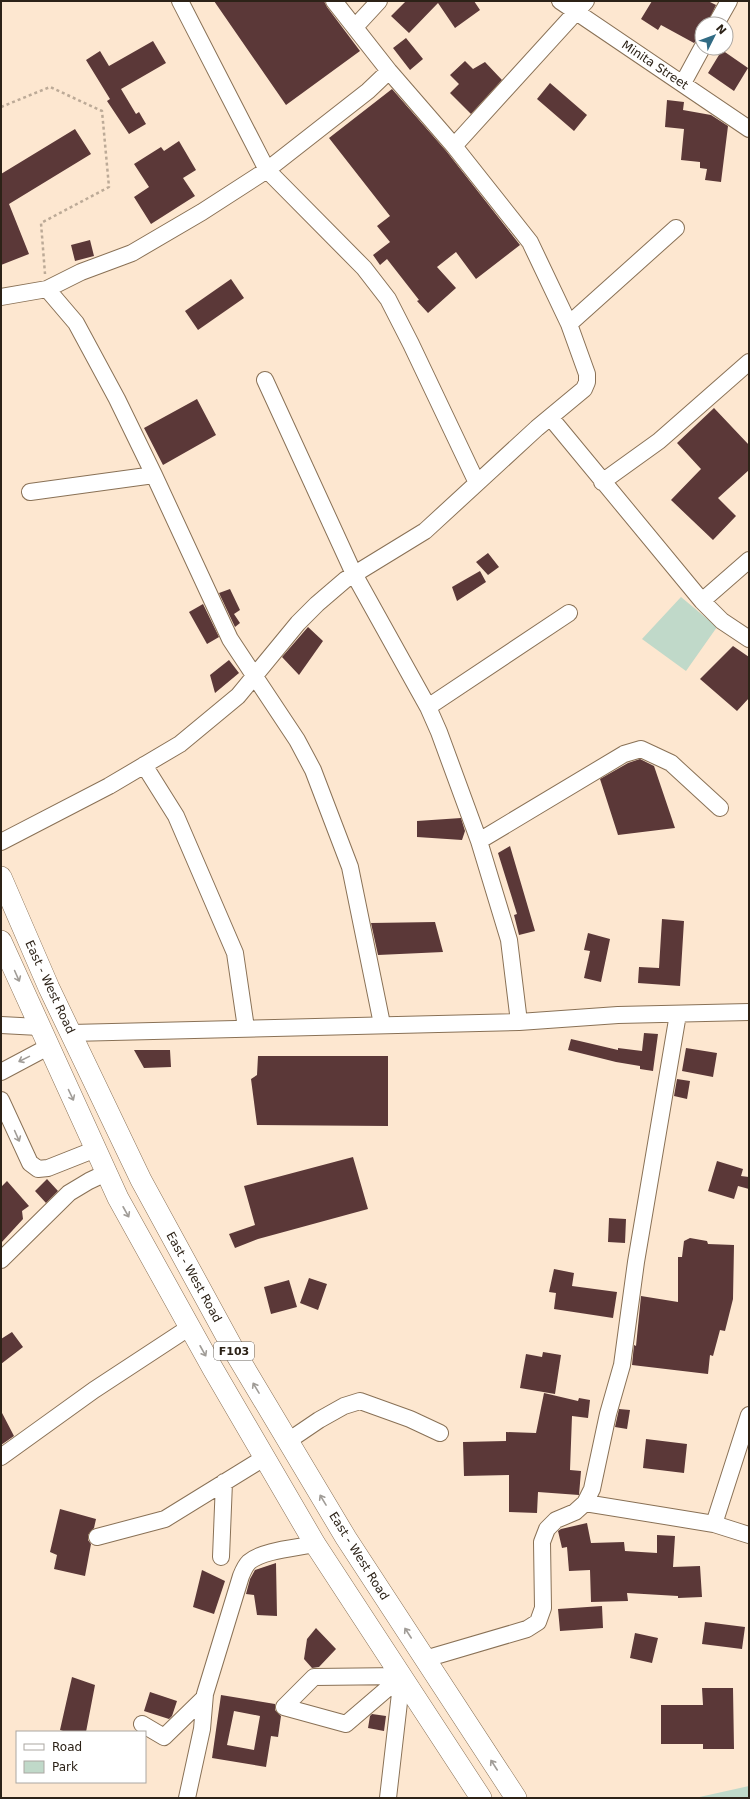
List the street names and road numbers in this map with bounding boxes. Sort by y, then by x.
street label: Minita Street [619,38,691,92]
street label: East - West Road [22,938,78,1036]
street label: East - West Road [163,1229,225,1325]
road number: F103 [214,1342,254,1360]
street label: East - West Road [326,1509,392,1603]

